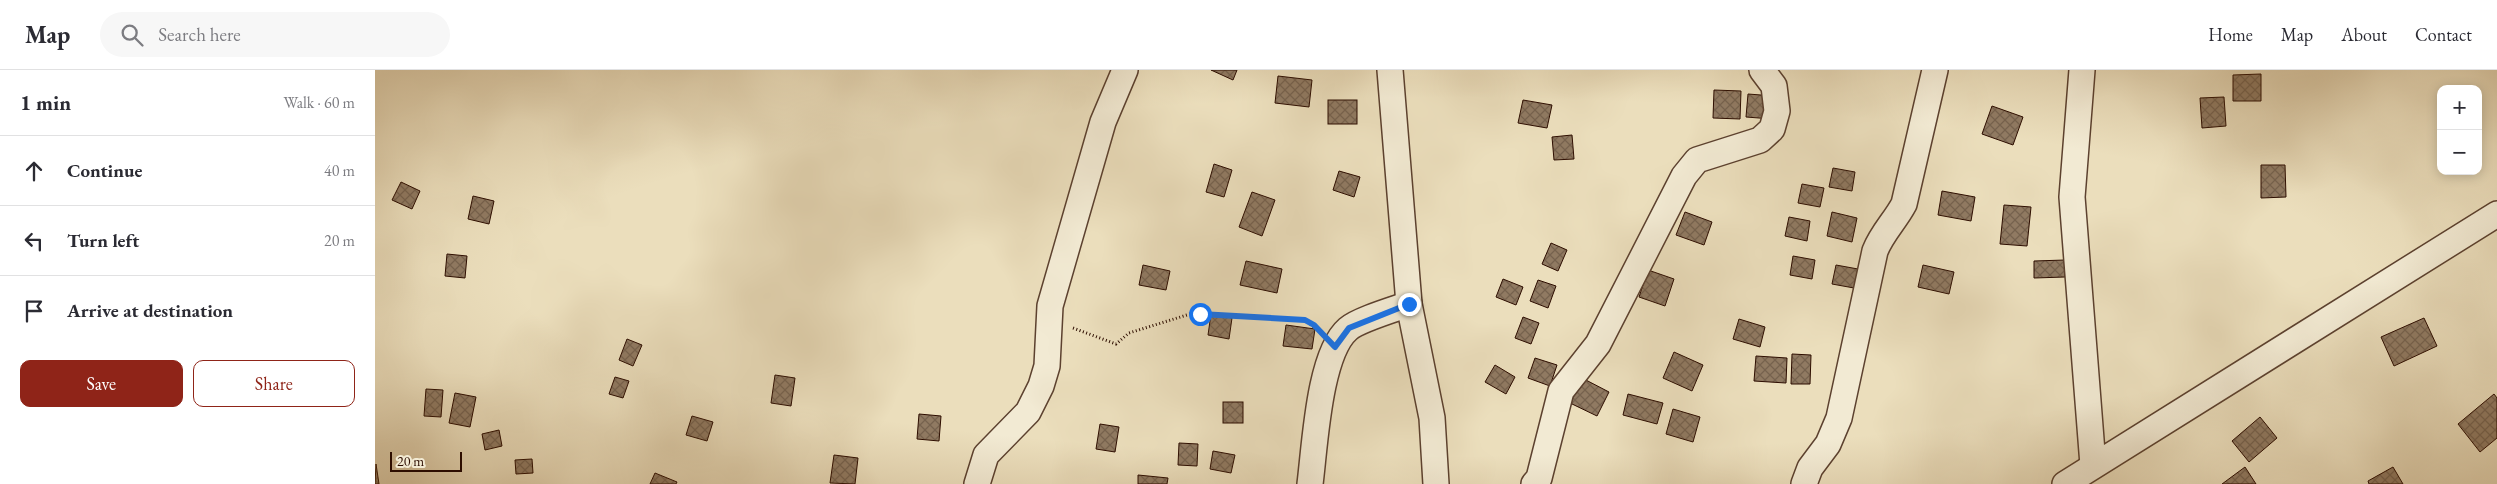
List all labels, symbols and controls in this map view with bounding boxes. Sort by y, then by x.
search box [100,12,450,57]
text: Map [25,19,70,50]
icon: search [118,21,146,49]
text: Search here [158,22,241,47]
text: Home [2208,23,2253,46]
text: Map [2281,23,2313,46]
text: About [2341,23,2387,46]
text: Contact [2415,23,2472,46]
map controls [2437,85,2482,175]
button: + [2437,85,2482,130]
text: 1 min [20,89,71,116]
text: Walk · 60 m [284,92,355,113]
button: − [2437,130,2482,175]
icon: ahead [20,157,48,185]
text: Continue [67,158,142,183]
text: 40 m [324,160,355,181]
icon: left [20,227,48,255]
text: Turn left [67,228,139,253]
text: 20 m [324,230,355,251]
route end [1398,293,1421,316]
icon: arrive [20,297,48,325]
text: Arrive at destination [67,298,233,323]
route start [1189,303,1212,326]
button: Save [20,360,183,407]
button: Share [193,360,355,407]
scale bar [390,449,463,472]
text: 20 m [397,452,424,470]

